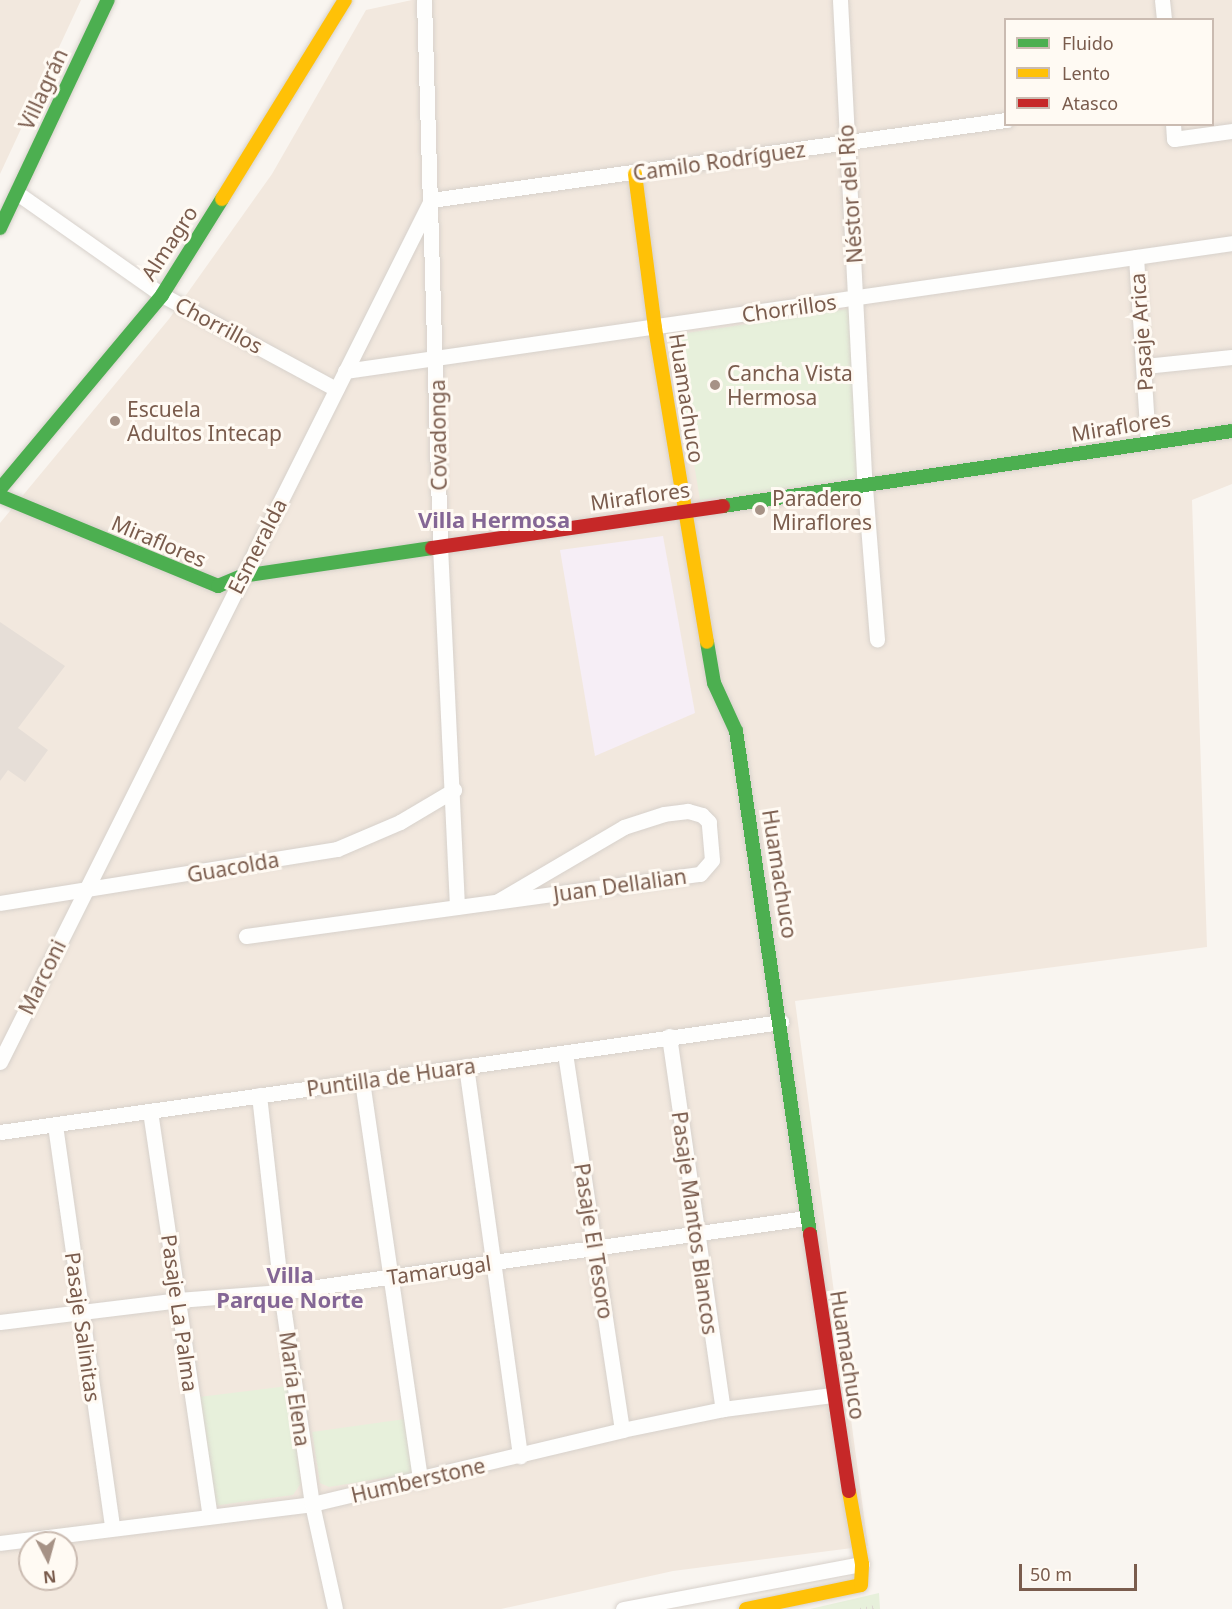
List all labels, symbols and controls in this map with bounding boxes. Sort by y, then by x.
legend [1004,18,1214,126]
text: Fluido [1062,31,1114,55]
street label: Villagrán [13,44,73,134]
text: Lento [1062,61,1110,85]
text: Atasco [1062,91,1118,115]
street label: Néstor del Río [833,124,867,264]
street label: Camilo Rodríguez [631,136,807,186]
street label: Almagro [136,201,202,285]
street label: Pasaje Arica [1124,272,1158,392]
street label: Chorrillos [740,289,838,327]
street label: Chorrillos [171,292,267,358]
street label: Huamachuco [664,332,710,464]
place label: Cancha Vista Hermosa [727,360,853,410]
marker: Cancha Vista Hermosa [708,378,722,392]
street label: Covadonga [424,379,452,491]
place label: Escuela Adultos Intecap [127,396,282,446]
street label: Miraflores [1070,406,1172,446]
marker: Escuela Adultos Intecap [108,414,122,428]
street label: Miraflores [589,477,691,515]
place label: Paradero Miraflores [772,485,872,535]
street label: Esmeralda [222,494,292,598]
marker: Paradero Miraflores [753,503,767,517]
district label: Villa Hermosa [418,507,570,533]
street label: Miraflores [108,510,210,572]
street label: Huamachuco [757,808,803,940]
street label: Guacolda [185,847,281,887]
street label: Juan Dellalian [552,863,688,907]
street label: Marconi [13,935,71,1019]
street label: Puntilla de Huara [305,1053,477,1101]
street label: Pasaje Mantos Blancos [667,1110,723,1336]
street label: Pasaje El Tesoro [569,1161,619,1321]
street label: Pasaje La Palma [156,1233,204,1393]
street label: Pasaje Salinitas [60,1250,106,1404]
street label: Tamarugal [385,1250,493,1290]
district label: Villa Parque Norte [216,1261,364,1312]
street label: Huamachuco [825,1289,871,1421]
street label: María Elena [274,1330,316,1448]
street label: Humberstone [349,1452,487,1508]
north arrow [18,1531,78,1591]
scale bar [1022,1552,1140,1590]
text: 50 m [1030,1562,1072,1586]
text: N [42,1565,57,1589]

